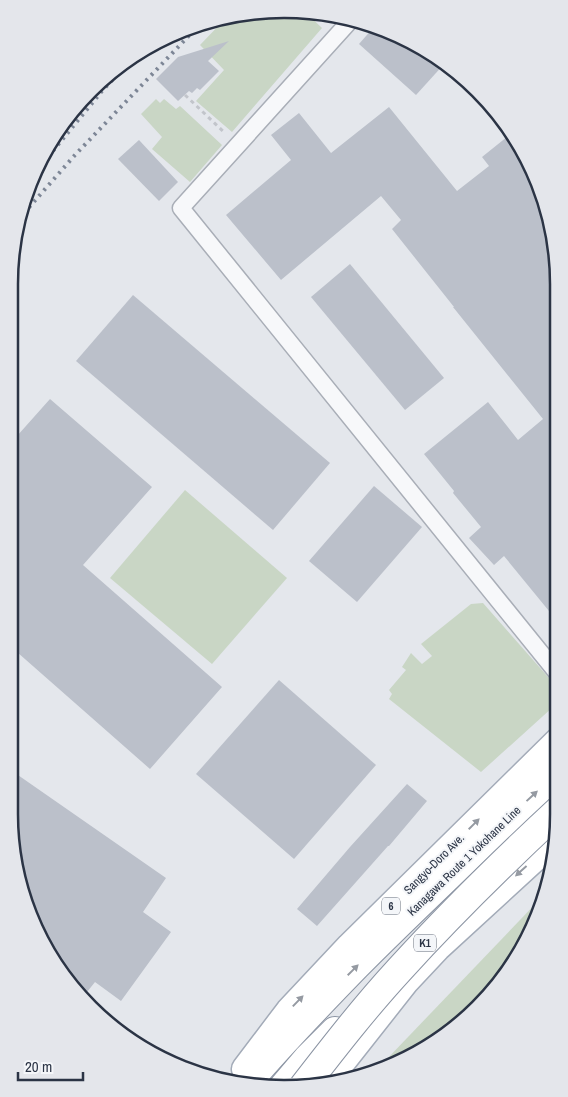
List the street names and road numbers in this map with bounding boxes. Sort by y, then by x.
street label: Kanagawa Route 1 Yokohane Line [404,803,524,919]
street label: Sangyo-Doro Ave. [400,830,468,898]
road number: 6 [382,898,400,914]
road number: K1 [414,934,436,951]

